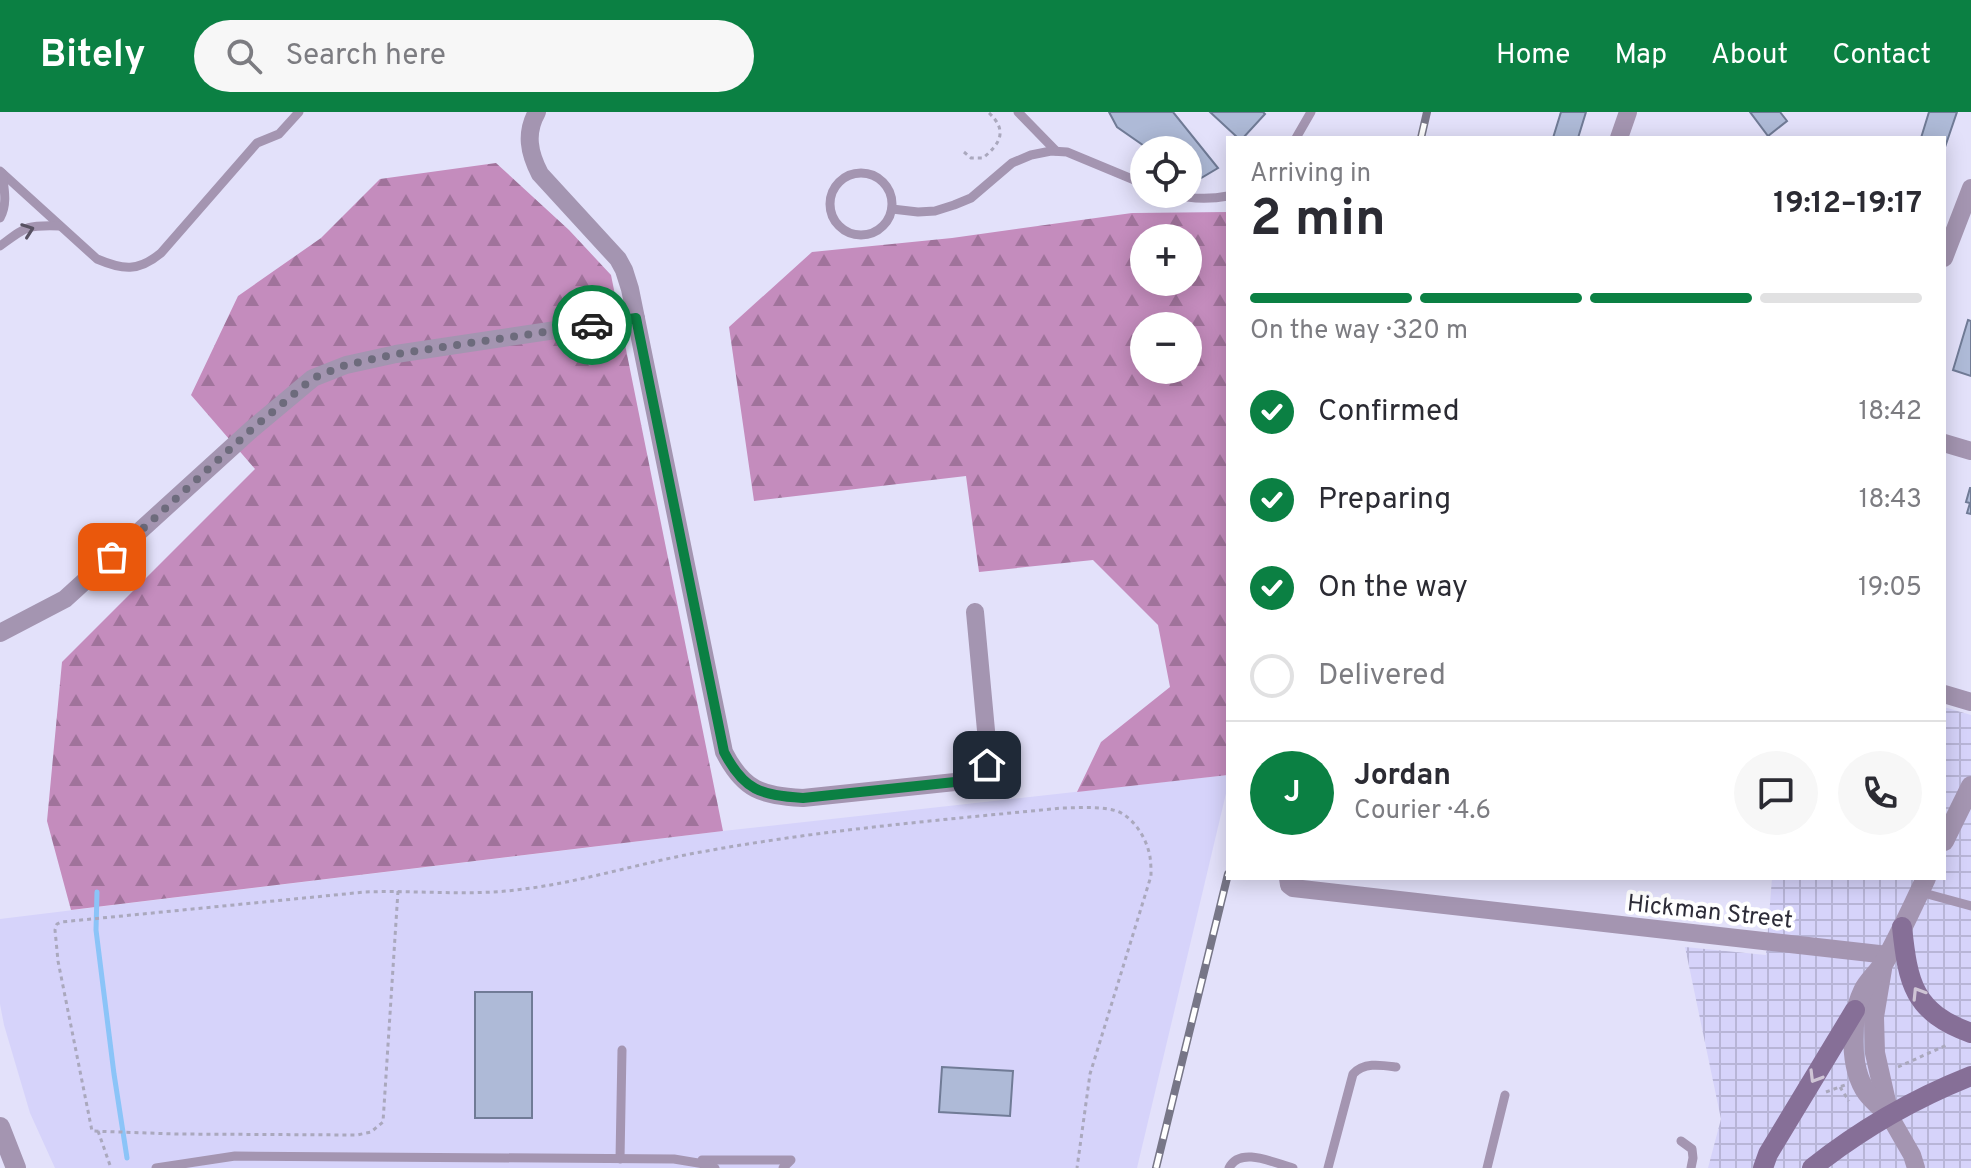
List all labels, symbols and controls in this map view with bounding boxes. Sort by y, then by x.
search box [194,20,754,92]
text: Bitely [40,32,146,81]
icon: search [222,34,266,78]
text: Search here [286,38,446,75]
text: Home [1496,38,1570,74]
text: Map [1614,38,1667,74]
text: About [1711,38,1788,74]
text: Contact [1832,38,1931,74]
map controls [1130,136,1202,384]
button: locate [1130,136,1202,208]
text: Arriving in [1250,158,1371,191]
text: 19:12–19:17 [1773,186,1922,223]
text: 2 min [1250,188,1386,254]
one-way arrow [20,223,34,239]
button: + [1130,224,1202,296]
courier [552,285,632,365]
icon: car [570,303,614,347]
button: − [1130,312,1202,384]
text: On the way · 320 m [1250,315,1468,348]
icon: check [1250,390,1294,434]
text: Confirmed [1318,394,1460,431]
text: 18:42 [1859,396,1922,429]
icon: check [1250,478,1294,522]
text: Preparing [1318,482,1451,519]
text: 18:43 [1859,484,1922,517]
pin [78,523,146,591]
icon: bag [90,535,134,579]
icon: check [1250,566,1294,610]
text: On the way [1318,570,1468,607]
text: 19:05 [1858,572,1922,605]
text: Delivered [1318,658,1446,695]
pin [953,731,1021,799]
icon: home [965,743,1009,787]
button: chat [1734,751,1818,835]
button: phone [1838,751,1922,835]
text: Jordan [1354,758,1451,795]
text: J [1284,775,1300,812]
text: Courier · 4.6 [1354,795,1491,828]
street label: Hickman Street [1625,889,1794,937]
one-way arrow [1913,987,1928,1001]
one-way arrow [1809,1068,1824,1083]

